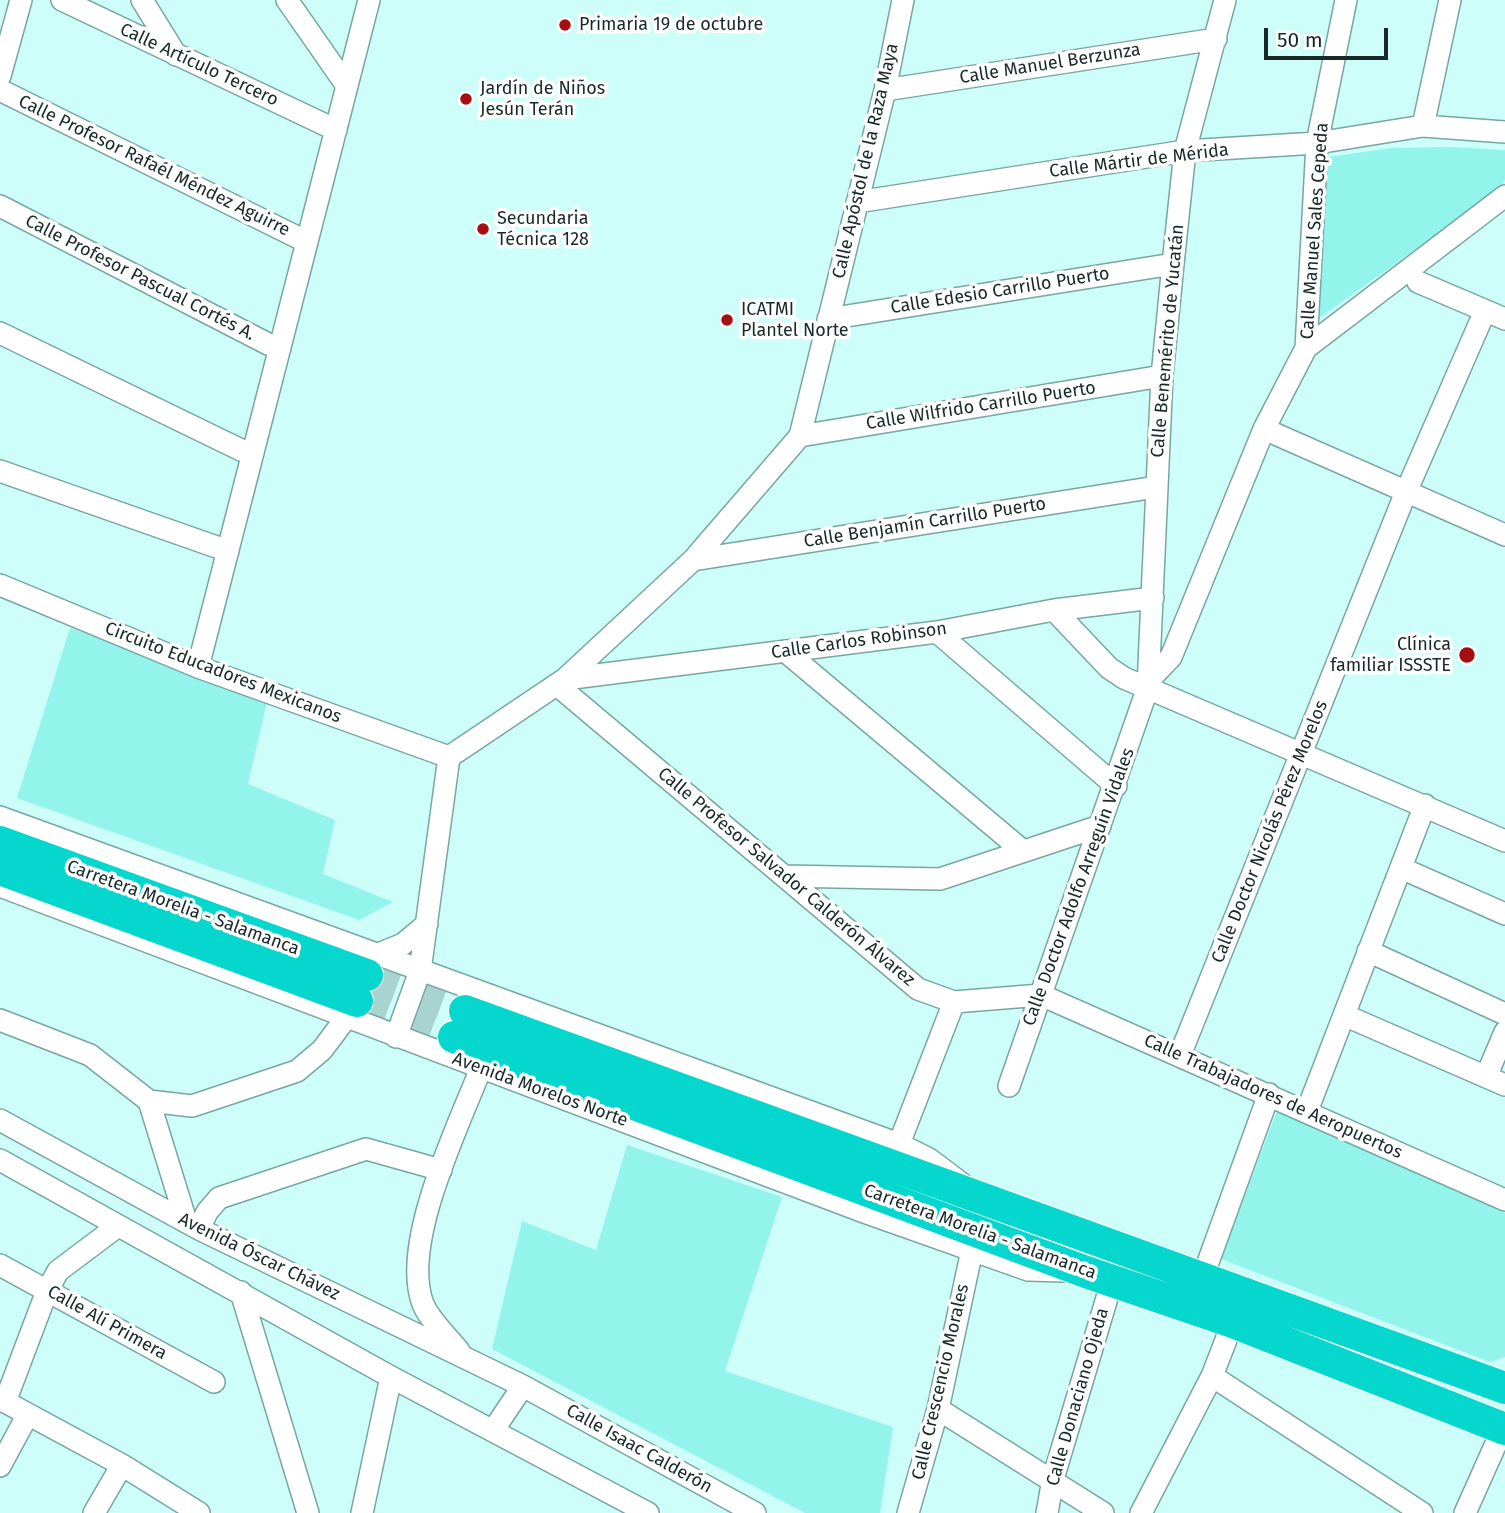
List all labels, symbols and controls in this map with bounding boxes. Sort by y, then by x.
place label: Primaria 19 de octubre [579,14,763,36]
scale bar [1267,14,1391,58]
marker: Primaria 19 de octubre [557,17,573,33]
street label: Calle Artículo Tercero [116,19,282,111]
text: 50 m [1277,27,1323,53]
street label: Calle Manuel Berzunza [958,39,1142,89]
street label: Calle Apóstol de la Raza Maya [828,41,904,281]
place label: Jardín de Niños Jesún Terán [480,78,605,120]
street label: Calle Profesor Rafaél Méndez Aguirre [15,91,293,241]
marker: Jardín de Niños Jesún Terán [458,91,474,107]
street label: Calle Manuel Sales Cepeda [1297,122,1333,340]
street label: Calle Mártir de Mérida [1048,139,1230,183]
place label: Secundaria Técnica 128 [497,208,589,250]
street label: Calle Profesor Pascual Cortés A. [21,210,259,346]
marker: Secundaria Técnica 128 [475,221,491,237]
street label: Calle Benemérito de Yucatán [1147,223,1189,459]
street label: Calle Edesio Carrillo Puerto [889,263,1111,319]
place label: ICATMI Plantel Norte [741,299,849,342]
marker: ICATMI Plantel Norte [719,312,735,328]
street label: Calle Wilfrido Carrillo Puerto [865,377,1097,435]
street label: Calle Benjamín Carrillo Puerto [802,493,1048,553]
street label: Circuito Educadores Mexicanos [102,618,344,728]
street label: Calle Carlos Robinson [770,618,948,664]
place label: Clínica familiar ISSSTE [1330,634,1451,676]
marker: Clínica familiar ISSSTE [1457,645,1477,665]
street label: Calle Doctor Nicolás Pérez Morelos [1207,698,1333,966]
street label: Calle Doctor Adolfo Arreguín Vidales [1019,745,1139,1029]
street label: Calle Profesor Salvador Calderón Álvarez [653,763,919,991]
street label: Carretera Morelia - Salamanca [64,856,302,960]
street label: Calle Trabajadores de Aeropuertos [1140,1030,1406,1164]
street label: Avenida Morelos Norte [449,1048,631,1132]
street label: Carretera Morelia - Salamanca [861,1180,1099,1284]
street label: Avenida Óscar Chávez [175,1209,343,1305]
street label: Calle Alí Primera [43,1281,171,1365]
street label: Calle Crescencio Morales [908,1282,974,1482]
street label: Calle Donaciano Ojeda [1042,1306,1114,1488]
street label: Calle Isaac Calderón [562,1400,716,1498]

